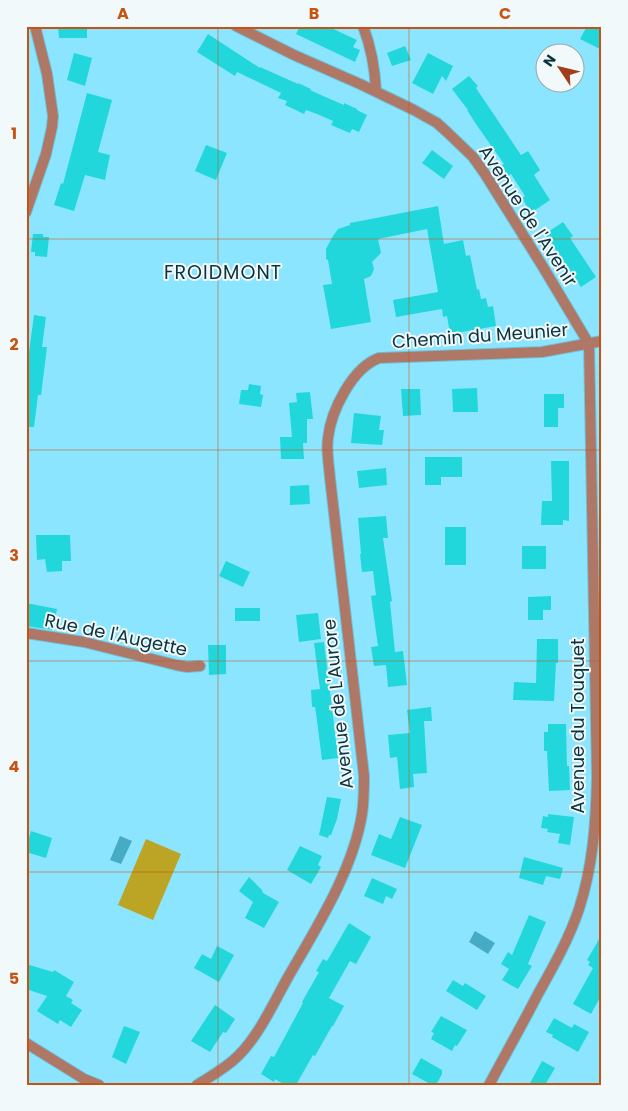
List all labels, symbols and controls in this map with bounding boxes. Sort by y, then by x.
text: A [117,2,129,25]
text: B [309,2,319,25]
text: C [499,2,511,25]
north arrow [536,42,586,92]
text: N [538,50,561,71]
text: 1 [11,122,17,145]
street label: Avenue de l'Avenir [473,140,584,291]
district label: FROIDMONT [164,259,282,286]
street label: Chemin du Meunier [391,317,569,354]
text: 2 [9,333,19,356]
text: 3 [9,544,19,567]
street label: Rue de l'Augette [43,607,190,662]
street label: Avenue de L'Aurore [316,618,359,790]
street label: Avenue du Touquet [565,638,590,814]
text: 4 [9,755,20,778]
text: 5 [9,967,19,990]

